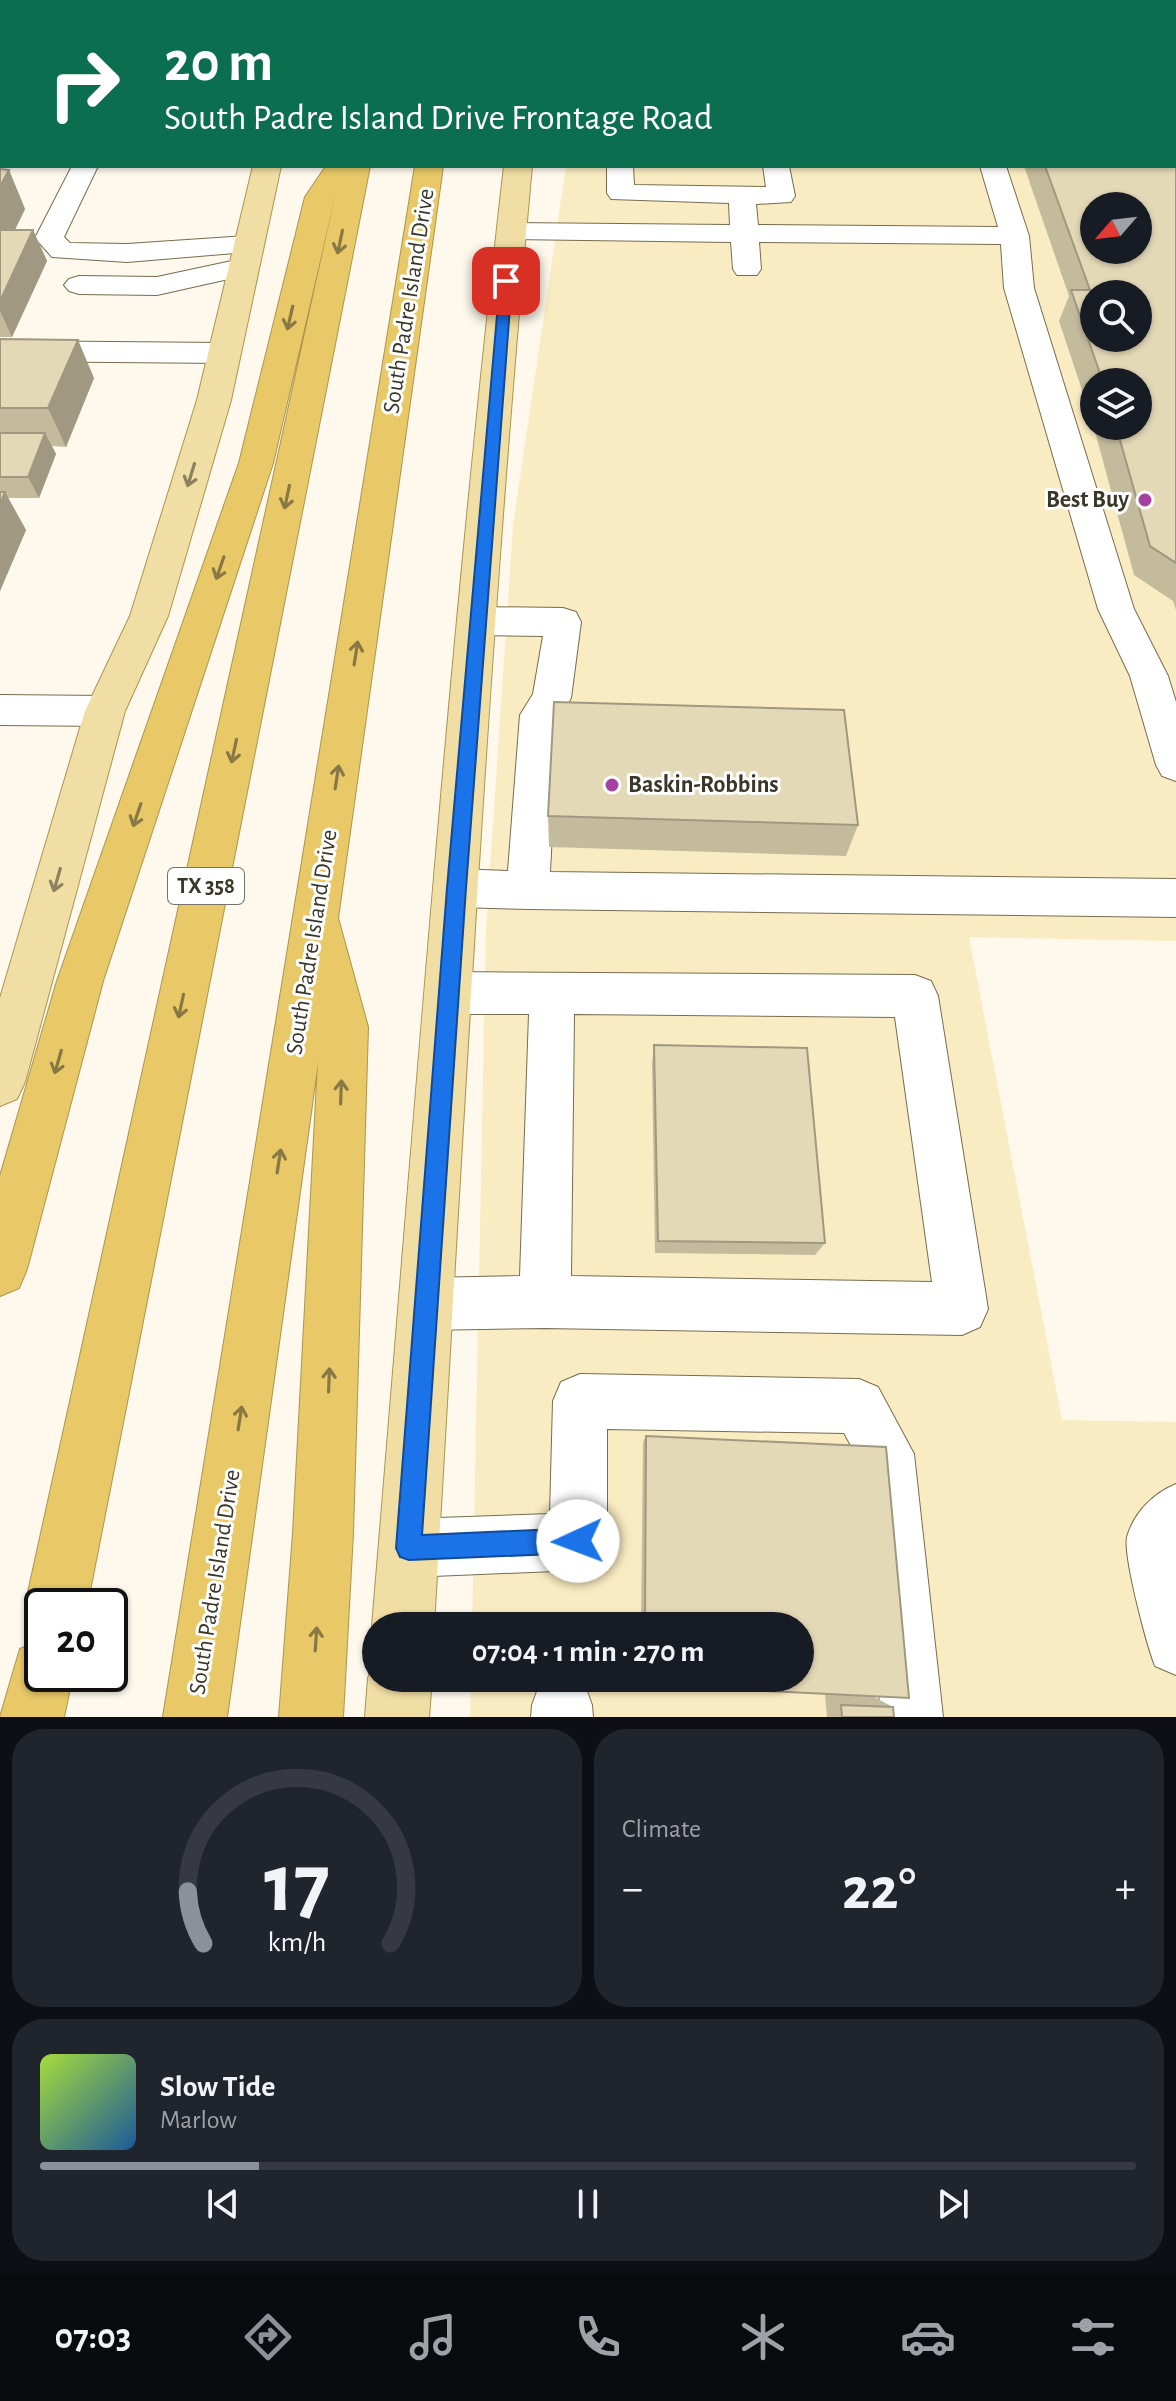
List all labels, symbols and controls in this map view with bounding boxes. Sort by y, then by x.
icon: right [32,32,136,136]
text: 20 m [164,35,273,91]
text: South Padre Island Drive Frontage Road [164,100,713,136]
street label: South Padre Island Drive [379,187,439,415]
north arrow [1080,192,1152,264]
map controls [1080,192,1152,440]
one-way arrow [332,229,347,255]
pin [472,247,540,315]
icon: arrive [484,259,528,303]
button: search [1080,280,1152,352]
one-way arrow [282,305,297,331]
button: layers [1080,368,1152,440]
one-way arrow [183,462,197,487]
one-way arrow [279,484,294,509]
place label: Best Buy [1046,488,1129,512]
marker: Best Buy [1136,491,1154,509]
one-way arrow [212,556,227,581]
one-way arrow [349,641,364,667]
one-way arrow [226,738,241,764]
one-way arrow [331,765,346,790]
place label: Baskin-Robbins [628,773,779,797]
marker: Baskin-Robbins [603,776,621,794]
one-way arrow [128,802,143,827]
street label: South Padre Island Drive [282,828,342,1056]
one-way arrow [49,867,64,893]
road number: TX 358 [168,868,244,904]
one-way arrow [173,993,188,1018]
one-way arrow [49,1049,64,1075]
one-way arrow [334,1079,349,1106]
one-way arrow [272,1149,287,1175]
one-way arrow [322,1367,337,1394]
one-way arrow [233,1406,248,1432]
street label: South Padre Island Drive [185,1468,245,1696]
position arrow [536,1499,620,1583]
speed limit sign: 20 [24,1588,128,1692]
one-way arrow [309,1626,324,1653]
text: 07:04 · 1 min · 270 m [472,1637,704,1667]
text: Climate [622,1816,701,1842]
text: 17 [264,1843,330,1927]
text: 22° [842,1860,916,1920]
text: − [622,1867,643,1911]
text: + [1115,1867,1136,1911]
text: km/h [268,1928,326,1957]
text: Slow Tide [160,2072,275,2102]
text: Marlow [160,2107,237,2133]
icon: previous [201,2182,245,2226]
icon: pause [566,2182,610,2226]
icon: next [931,2182,975,2226]
icon: directions [240,2309,296,2365]
icon: music [405,2309,461,2365]
icon: phone [570,2309,626,2365]
icon: climate [735,2309,791,2365]
icon: car [900,2309,956,2365]
icon: filters [1065,2309,1121,2365]
text: 07:03 [55,2319,131,2355]

